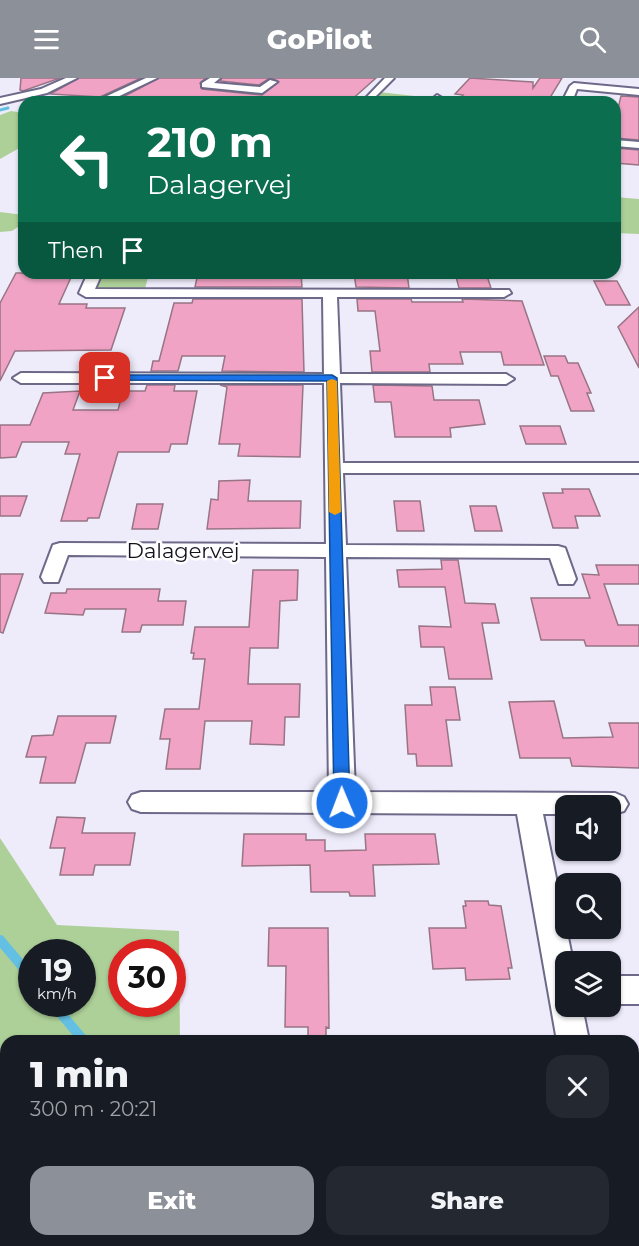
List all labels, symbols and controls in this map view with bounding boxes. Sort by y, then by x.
icon: menu [30,23,63,56]
text: GoPilot [267,23,372,56]
icon: search [576,23,609,56]
text: 210 m [147,116,273,168]
icon: left [48,120,126,198]
text: Dalagervej [147,168,292,201]
icon: arrive [116,234,149,267]
text: Then [48,237,104,264]
pin [79,352,130,403]
icon: arrive [88,361,121,394]
street label: Dalagervej [127,538,239,563]
position arrow [310,771,374,835]
map controls [555,795,621,1017]
button: sound [555,795,621,861]
button: search [555,873,621,939]
speed limit sign: 30 [108,939,186,1017]
button: layers [555,951,621,1017]
text: 19 [42,952,72,989]
text: km/h [37,984,77,1003]
text: 1 min [30,1052,129,1096]
button: close [546,1055,609,1118]
text: 300 m · 20:21 [30,1097,157,1121]
button: Exit [30,1166,314,1235]
button: Share [326,1166,609,1235]

